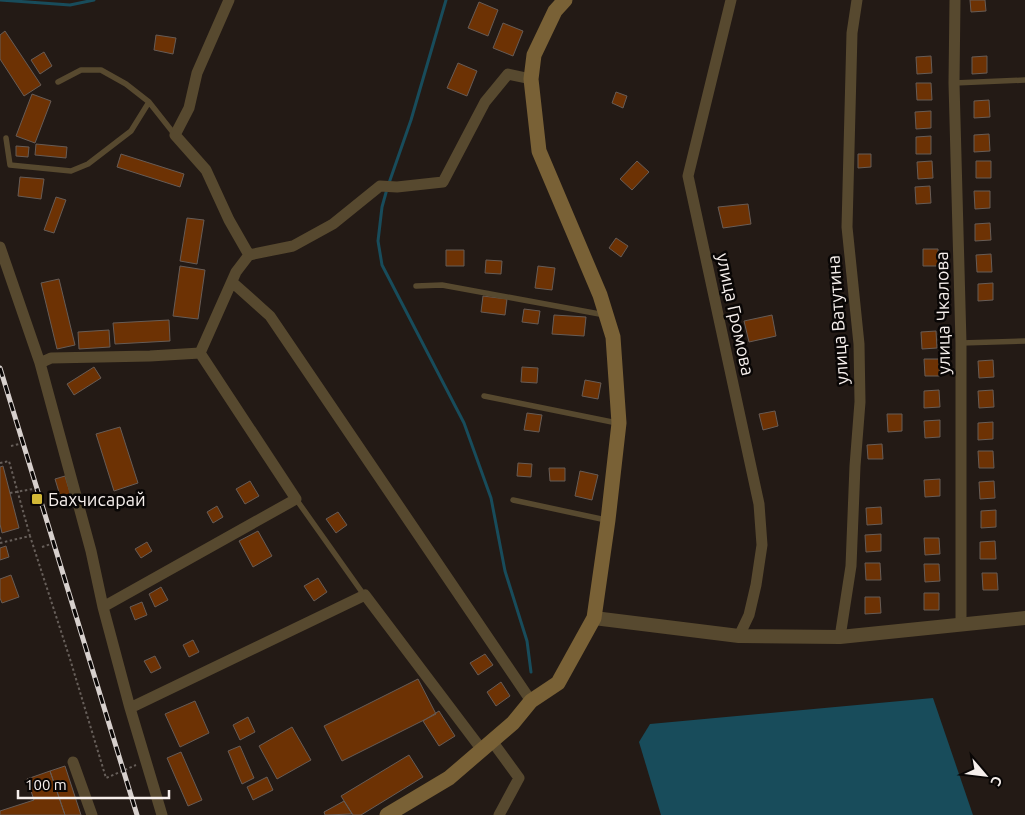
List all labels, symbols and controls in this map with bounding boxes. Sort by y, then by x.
street label: улица Громова [713,251,759,377]
street label: улица Чкалова [931,251,953,375]
street label: улица Ватутина [822,254,852,386]
place label: Бахчисарай [48,489,146,509]
marker: Бахчисарай [30,492,44,506]
north arrow [960,750,1010,800]
scale bar [18,768,169,800]
text: С [987,773,1006,789]
text: 100 m [25,776,67,793]

